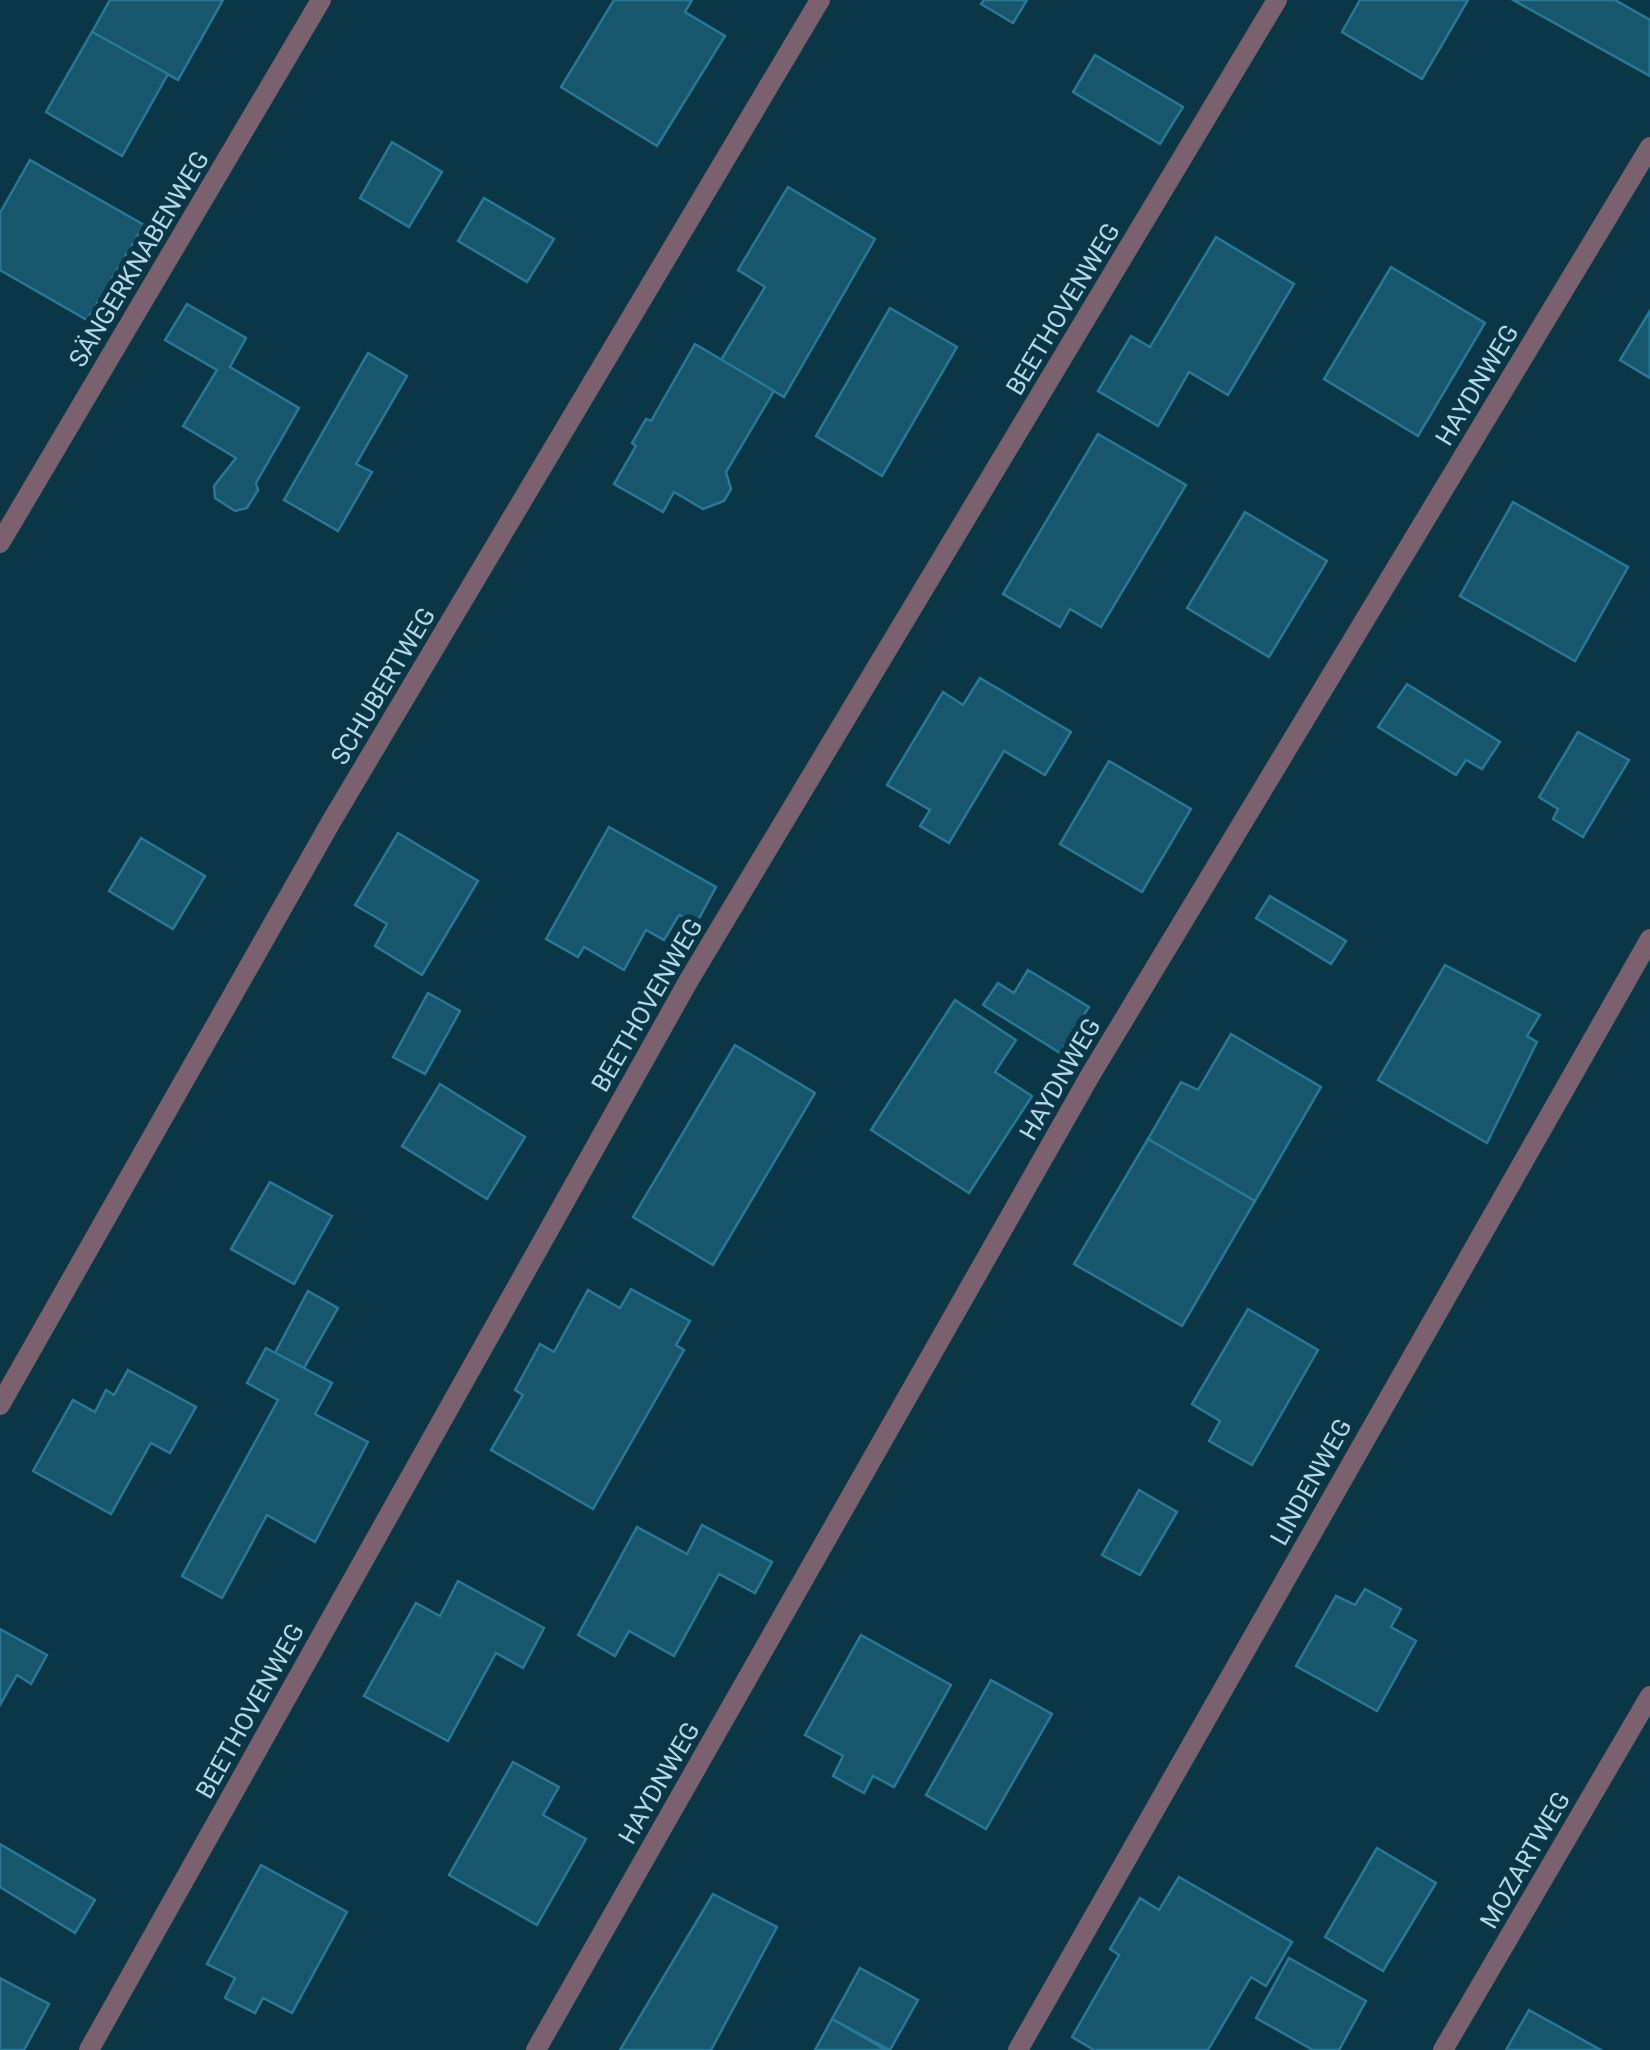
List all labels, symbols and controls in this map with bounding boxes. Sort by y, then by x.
street label: SÄNGERKNABENWEG [63,146,215,372]
street label: BEETHOVENWEG [1000,218,1126,400]
street label: HAYDNWEG [1430,319,1524,451]
street label: SCHUBERTWEG [325,602,441,770]
street label: BEETHOVENWEG [586,913,708,1097]
street label: HAYDNWEG [1013,1013,1107,1145]
street label: LINDENWEG [1264,1414,1358,1550]
street label: BEETHOVENWEG [190,1619,310,1803]
street label: HAYDNWEG [612,1717,706,1849]
street label: MOZARTWEG [1474,1786,1576,1934]

